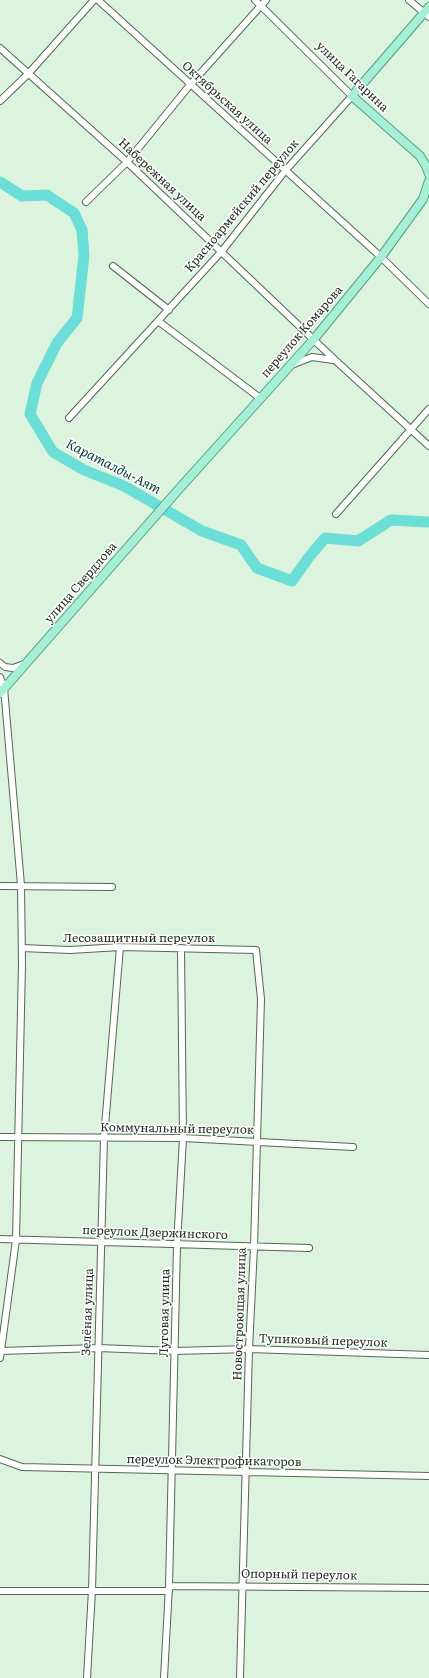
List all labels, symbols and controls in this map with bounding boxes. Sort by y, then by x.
street label: улица Гагарина [313,39,391,115]
street label: Октябрьская улица [179,59,275,147]
street label: Набережная улица [115,136,209,224]
street label: Красноармейский переулок [182,137,302,275]
street label: переулок Комарова [258,283,346,381]
water label: Караталды-Аят [63,436,163,498]
street label: улица Свердлова [42,540,120,626]
street label: Лесозащитный переулок [63,931,215,945]
street label: Коммунальный переулок [100,1120,254,1138]
street label: переулок Дзержинского [82,1223,228,1243]
street label: Новостроющая улица [230,1247,250,1381]
street label: Зелёная улица [79,1268,97,1356]
street label: Луговая улица [157,1269,173,1357]
street label: Тупиковый переулок [258,1332,388,1350]
street label: переулок Электрофикаторов [126,1452,302,1470]
street label: Опорный переулок [241,1567,357,1583]

